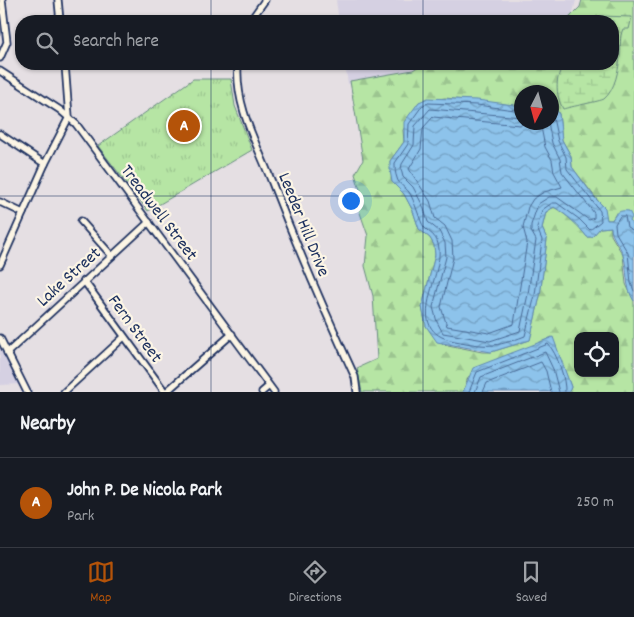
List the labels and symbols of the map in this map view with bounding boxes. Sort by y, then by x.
north arrow [514,85,559,130]
pin: A [168,107,200,145]
street label: Treadwell Street [114,160,203,267]
street label: Leeder Hill Drive [270,169,335,281]
your location [338,188,364,214]
street label: Lake Street [32,242,108,314]
street label: Fern Street [101,290,167,369]

